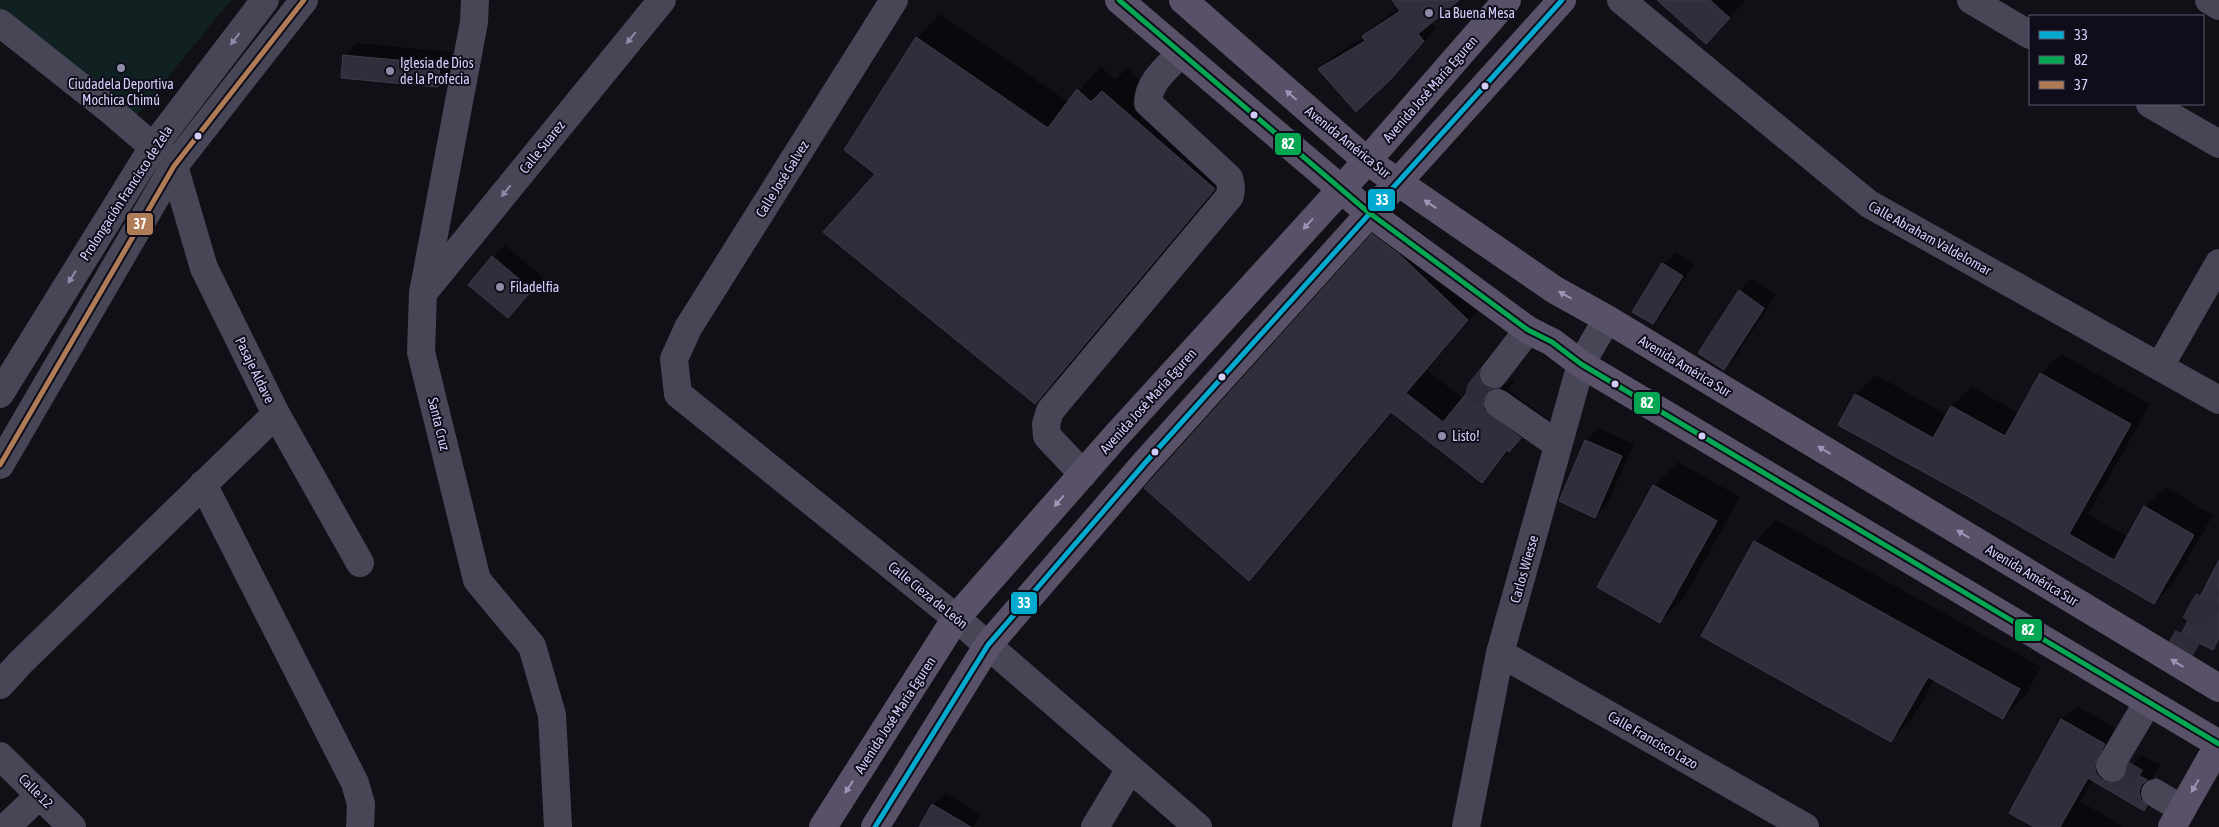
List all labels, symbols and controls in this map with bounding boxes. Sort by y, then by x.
place label: La Buena Mesa [1439,5,1515,21]
marker: La Buena Mesa [1423,7,1435,19]
legend [2029,15,2204,105]
text: 33 [2074,26,2088,43]
one-way arrow [625,31,636,44]
one-way arrow [230,32,241,45]
street label: Avenida José María Eguren [1379,32,1481,146]
text: 82 [2074,51,2088,68]
place label: Iglesia de Dios de la Profecia [400,55,474,87]
marker: Ciudadela Deportiva Mochica Chimú [115,62,127,74]
marker: Iglesia de Dios de la Profecia [384,65,396,77]
place label: Ciudadela Deportiva Mochica Chimú [68,76,174,108]
text: 37 [2074,76,2088,93]
unlabelled marker [1480,81,1490,91]
one-way arrow [1285,90,1297,101]
street label: Avenida América Sur [1302,103,1394,182]
unlabelled marker [1249,110,1259,120]
street label: Calle Suarez [516,117,568,177]
street label: Prolongación Francisco de Zela [76,122,176,264]
unlabelled marker [193,131,203,141]
line badge: 82 [1274,132,1302,156]
text: 82 [1281,136,1295,152]
street label: Calle José Galvez [752,138,812,220]
one-way arrow [501,184,512,197]
line badge: 33 [1367,188,1396,212]
text: 33 [1375,192,1389,208]
street label: Calle Abraham Valdelomar [1866,198,1995,279]
one-way arrow [1423,199,1437,209]
line badge: 37 [126,212,154,236]
text: 37 [133,216,147,232]
one-way arrow [1302,218,1314,230]
one-way arrow [67,271,77,284]
place label: Filadelfia [510,279,559,295]
marker: Filadelfia [494,281,506,293]
one-way arrow [1558,291,1571,300]
street label: Avenida América Sur [1636,332,1735,400]
street label: Pasaje Aldave [232,334,278,406]
street label: Avenida José María Eguren [1097,345,1199,457]
unlabelled marker [1217,372,1227,382]
unlabelled marker [1610,379,1620,389]
line badge: 82 [1633,391,1661,415]
text: 82 [1640,395,1654,411]
street label: Santa Cruz [425,396,453,452]
place label: Listo! [1452,428,1480,444]
marker: Listo! [1436,430,1448,442]
unlabelled marker [1697,431,1707,441]
one-way arrow [1818,445,1831,454]
unlabelled marker [1150,447,1160,457]
one-way arrow [1053,495,1064,508]
one-way arrow [1957,529,1970,538]
street label: Carlos Wiesse [1507,533,1541,605]
street label: Avenida América Sur [1983,541,2082,609]
street label: Calle Cieza de León [885,558,971,632]
line badge: 33 [1010,591,1038,615]
text: 33 [1017,595,1031,611]
line badge: 82 [2014,618,2043,642]
text: 82 [2021,622,2035,638]
street label: Avenida José María Eguren [851,654,939,776]
one-way arrow [2171,658,2184,667]
street label: Calle Francisco Lazo [1605,708,1701,772]
street label: Calle 12 [16,771,56,811]
one-way arrow [2191,779,2200,792]
one-way arrow [844,780,854,793]

